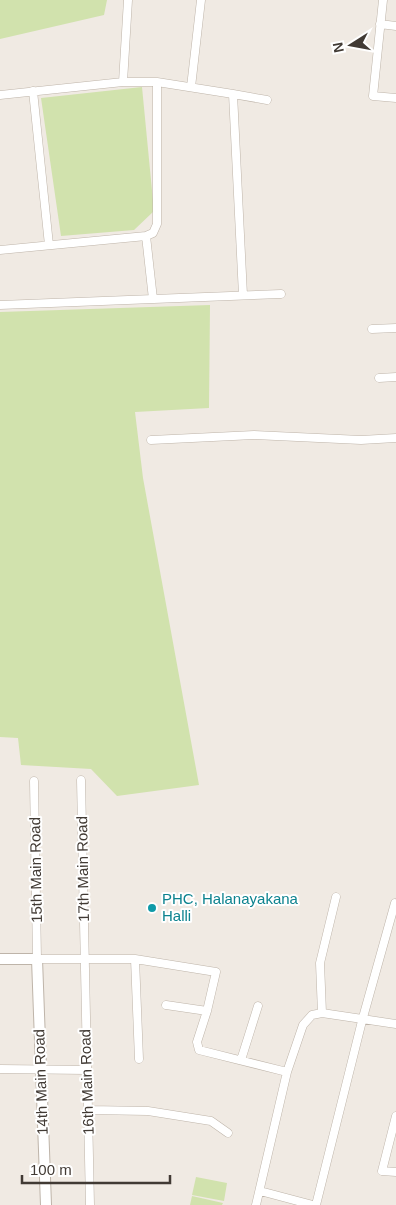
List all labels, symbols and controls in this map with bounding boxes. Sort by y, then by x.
north arrow [326,20,376,70]
text: N [329,41,347,54]
street label: 17th Main Road [73,816,92,922]
street label: 15th Main Road [26,817,45,923]
place label: PHC, Halanayakana Halli [162,890,299,924]
marker: PHC, Halanayakana Halli [146,902,158,914]
street label: 14th Main Road [30,1029,51,1135]
street label: 16th Main Road [76,1029,97,1135]
scale bar [22,1152,170,1184]
text: 100 m [30,1161,72,1178]

